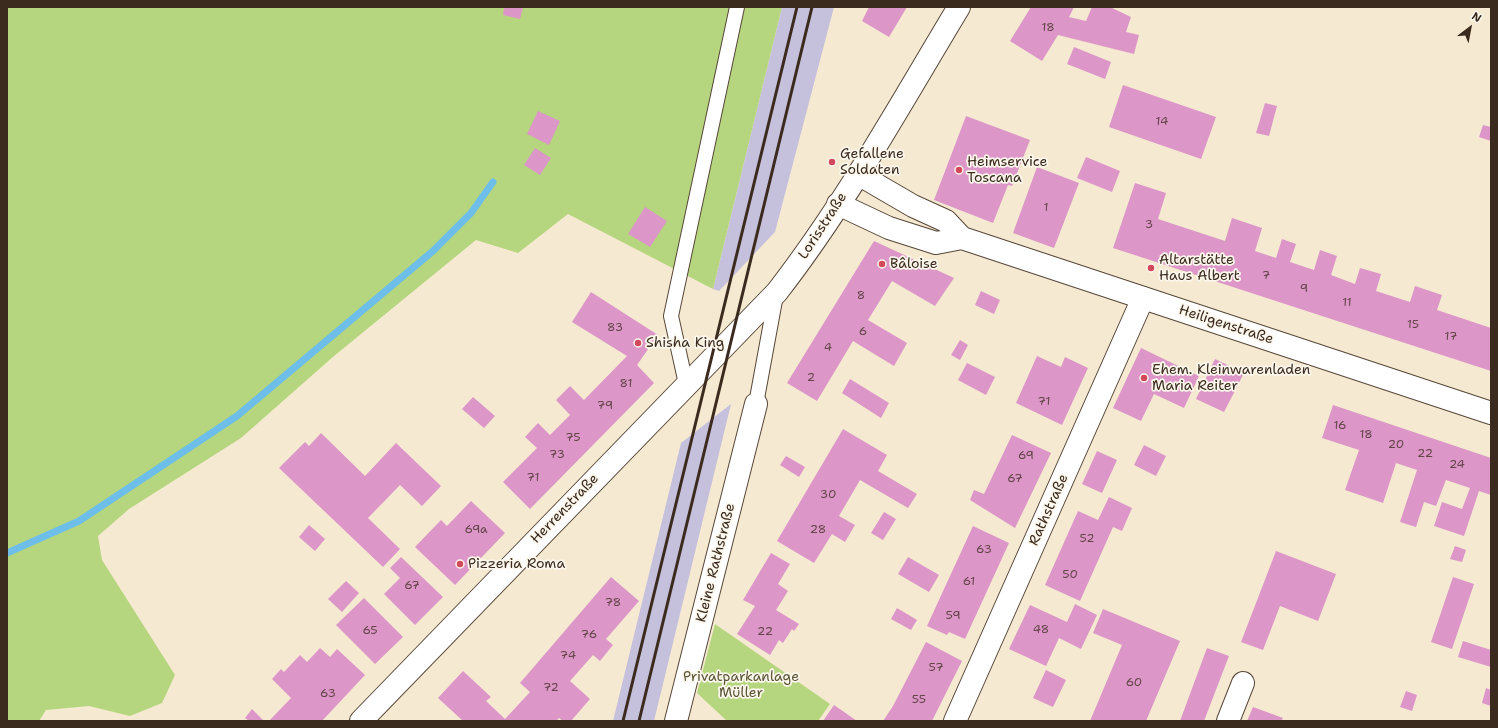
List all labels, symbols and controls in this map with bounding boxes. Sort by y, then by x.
north arrow [1450,8,1490,48]
text: N [1469,9,1484,26]
house number: 18 [1041,21,1055,35]
house number: 14 [1156,115,1168,129]
place label: Gefallene Soldaten [840,146,904,178]
place label: Heimservice Toscana [967,154,1047,186]
marker: Gefallene Soldaten [827,157,837,167]
marker: Heimservice Toscana [954,165,964,175]
street label: Lorisstraße [795,189,851,263]
house number: 1 [1043,201,1049,215]
house number: 3 [1145,218,1153,232]
place label: Altarstätte Haus Albert [1159,252,1240,284]
place label: Bâloise [890,256,938,272]
marker: Bâloise [877,259,887,269]
marker: Altarstätte Haus Albert [1146,263,1156,273]
house number: 7 [1262,269,1270,283]
house number: 9 [1300,282,1308,296]
house number: 8 [857,289,865,303]
house number: 11 [1342,296,1352,310]
street label: Heiligenstraße [1177,302,1275,348]
house number: 15 [1407,318,1419,332]
house number: 83 [607,321,623,335]
house number: 6 [859,325,867,339]
house number: 17 [1445,330,1457,344]
place label: Shisha King [646,335,724,351]
marker: Shisha King [633,338,643,348]
house number: 4 [824,341,832,355]
place label: Ehem. Kleinwarenladen Maria Reiter [1152,362,1310,394]
house number: 2 [807,371,815,385]
marker: Ehem. Kleinwarenladen Maria Reiter [1139,373,1149,383]
house number: 81 [620,377,632,391]
house number: 71 [1038,395,1050,409]
house number: 79 [597,399,613,413]
house number: 16 [1333,419,1347,433]
house number: 18 [1359,428,1373,442]
house number: 75 [565,431,581,445]
house number: 20 [1388,438,1404,452]
house number: 22 [1417,447,1433,461]
house number: 73 [549,448,565,462]
house number: 69 [1018,449,1034,463]
house number: 24 [1449,458,1465,472]
house number: 71 [527,471,539,485]
street label: Herrenstraße [528,471,602,547]
house number: 67 [1007,472,1023,486]
street label: Rathstraße [1026,472,1072,548]
house number: 30 [820,488,836,502]
street label: Kleine Rathstraße [693,502,739,624]
house number: 69a [464,523,488,537]
house number: 28 [810,523,826,537]
house number: 52 [1079,532,1095,546]
house number: 63 [976,543,992,557]
place label: Pizzeria Roma [468,556,565,572]
marker: Pizzeria Roma [455,559,465,569]
house number: 50 [1062,568,1078,582]
house number: 61 [963,575,975,589]
house number: 67 [404,579,420,593]
house number: 78 [605,596,621,610]
house number: 59 [945,609,961,623]
house number: 48 [1033,623,1049,637]
house number: 65 [362,624,378,638]
house number: 22 [757,625,773,639]
house number: 76 [581,628,597,642]
house number: 74 [560,649,576,663]
house number: 57 [928,661,944,675]
park label: Privatparkanlage Müller [683,669,799,702]
house number: 60 [1126,676,1142,690]
house number: 72 [543,681,559,695]
house number: 63 [320,687,336,701]
house number: 55 [912,693,926,707]

